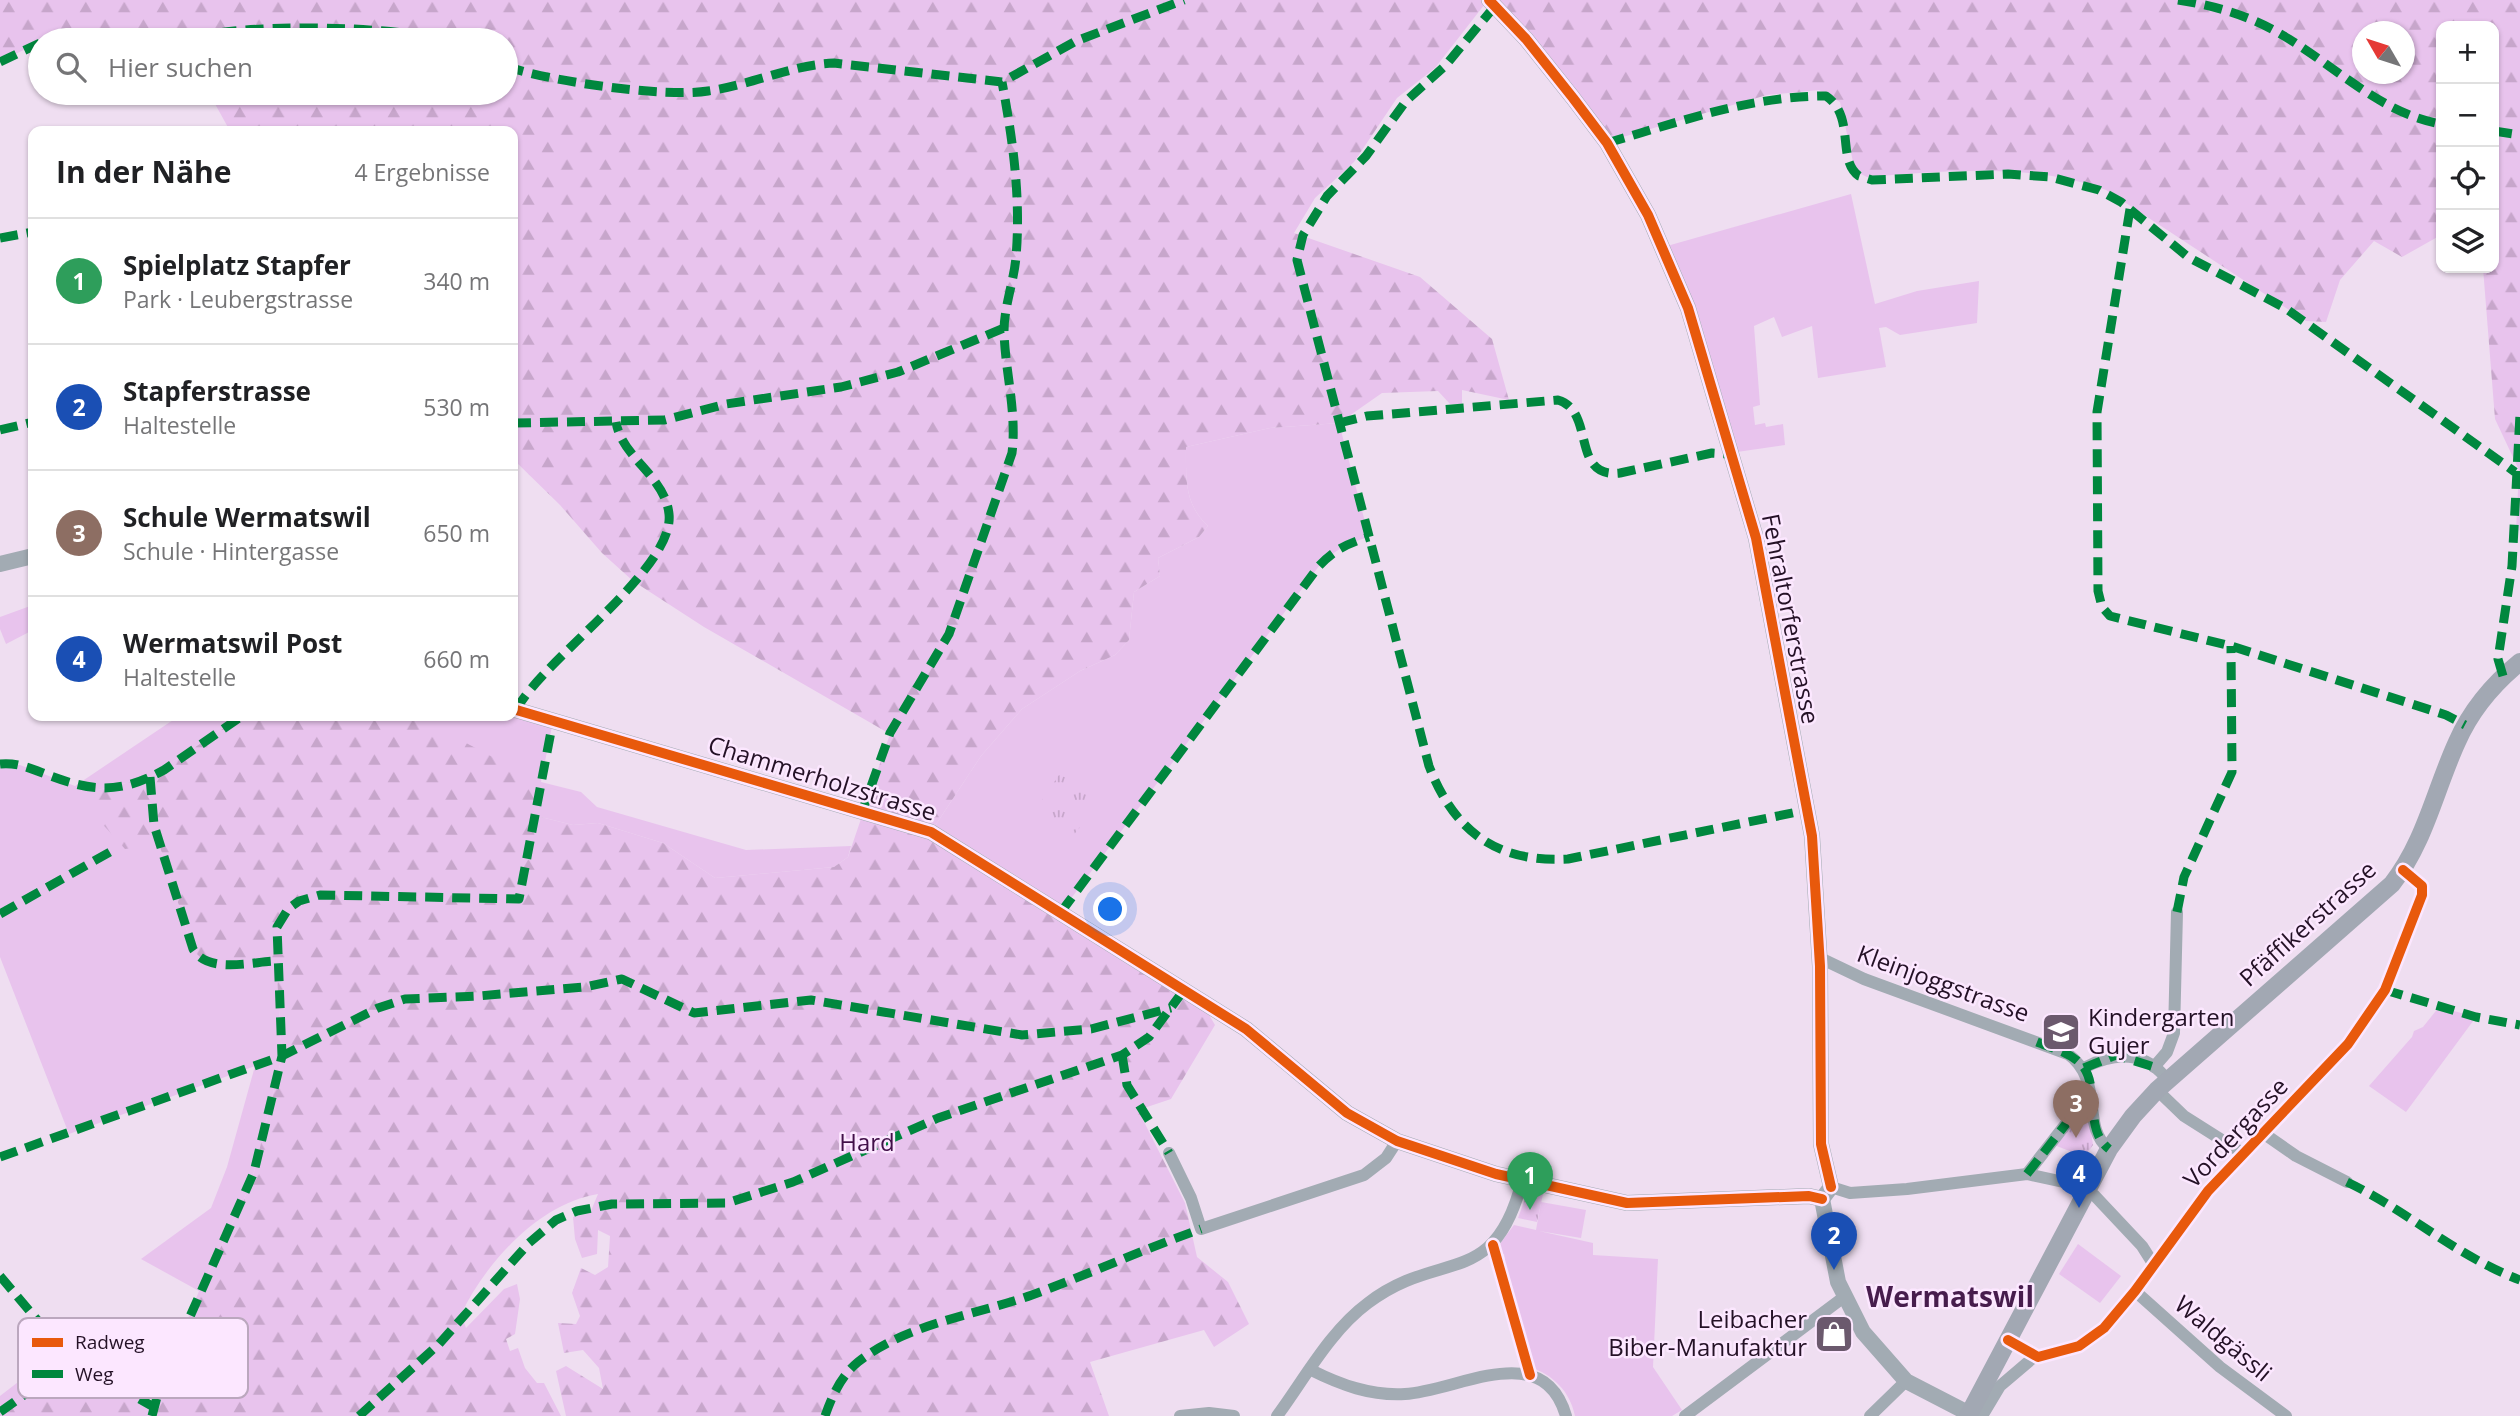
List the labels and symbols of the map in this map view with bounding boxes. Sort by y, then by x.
north arrow [2352,21,2415,84]
street label: Fehraltorferstrasse [1755,511,1828,727]
street label: Chammerholzstrasse [704,727,941,828]
street label: Pfäffikerstrasse [2232,853,2382,993]
your location [1093,892,1127,926]
street label: Kleinjoggstrasse [1853,936,2034,1029]
place label: Kindergarten Gujer [2088,1000,2234,1061]
school or university icon: Kindergarten Gujer [2040,1011,2082,1053]
street label: Vordergasse [2175,1070,2294,1194]
pin: 3 [2053,1080,2099,1138]
park label: Hard [839,1125,895,1158]
pin: 4 [2056,1150,2102,1208]
pin: 1 [1507,1152,1553,1210]
pin: 2 [1811,1212,1857,1270]
district label: Wermatswil [1866,1277,2034,1315]
street label: Waldgässli [2168,1287,2280,1388]
place label: Leibacher Biber-Manufaktur [1608,1302,1807,1363]
shop icon: Leibacher Biber-Manufaktur [1813,1313,1855,1355]
legend [18,1318,248,1398]
text: Radweg [75,1329,145,1355]
text: Weg [75,1361,114,1387]

